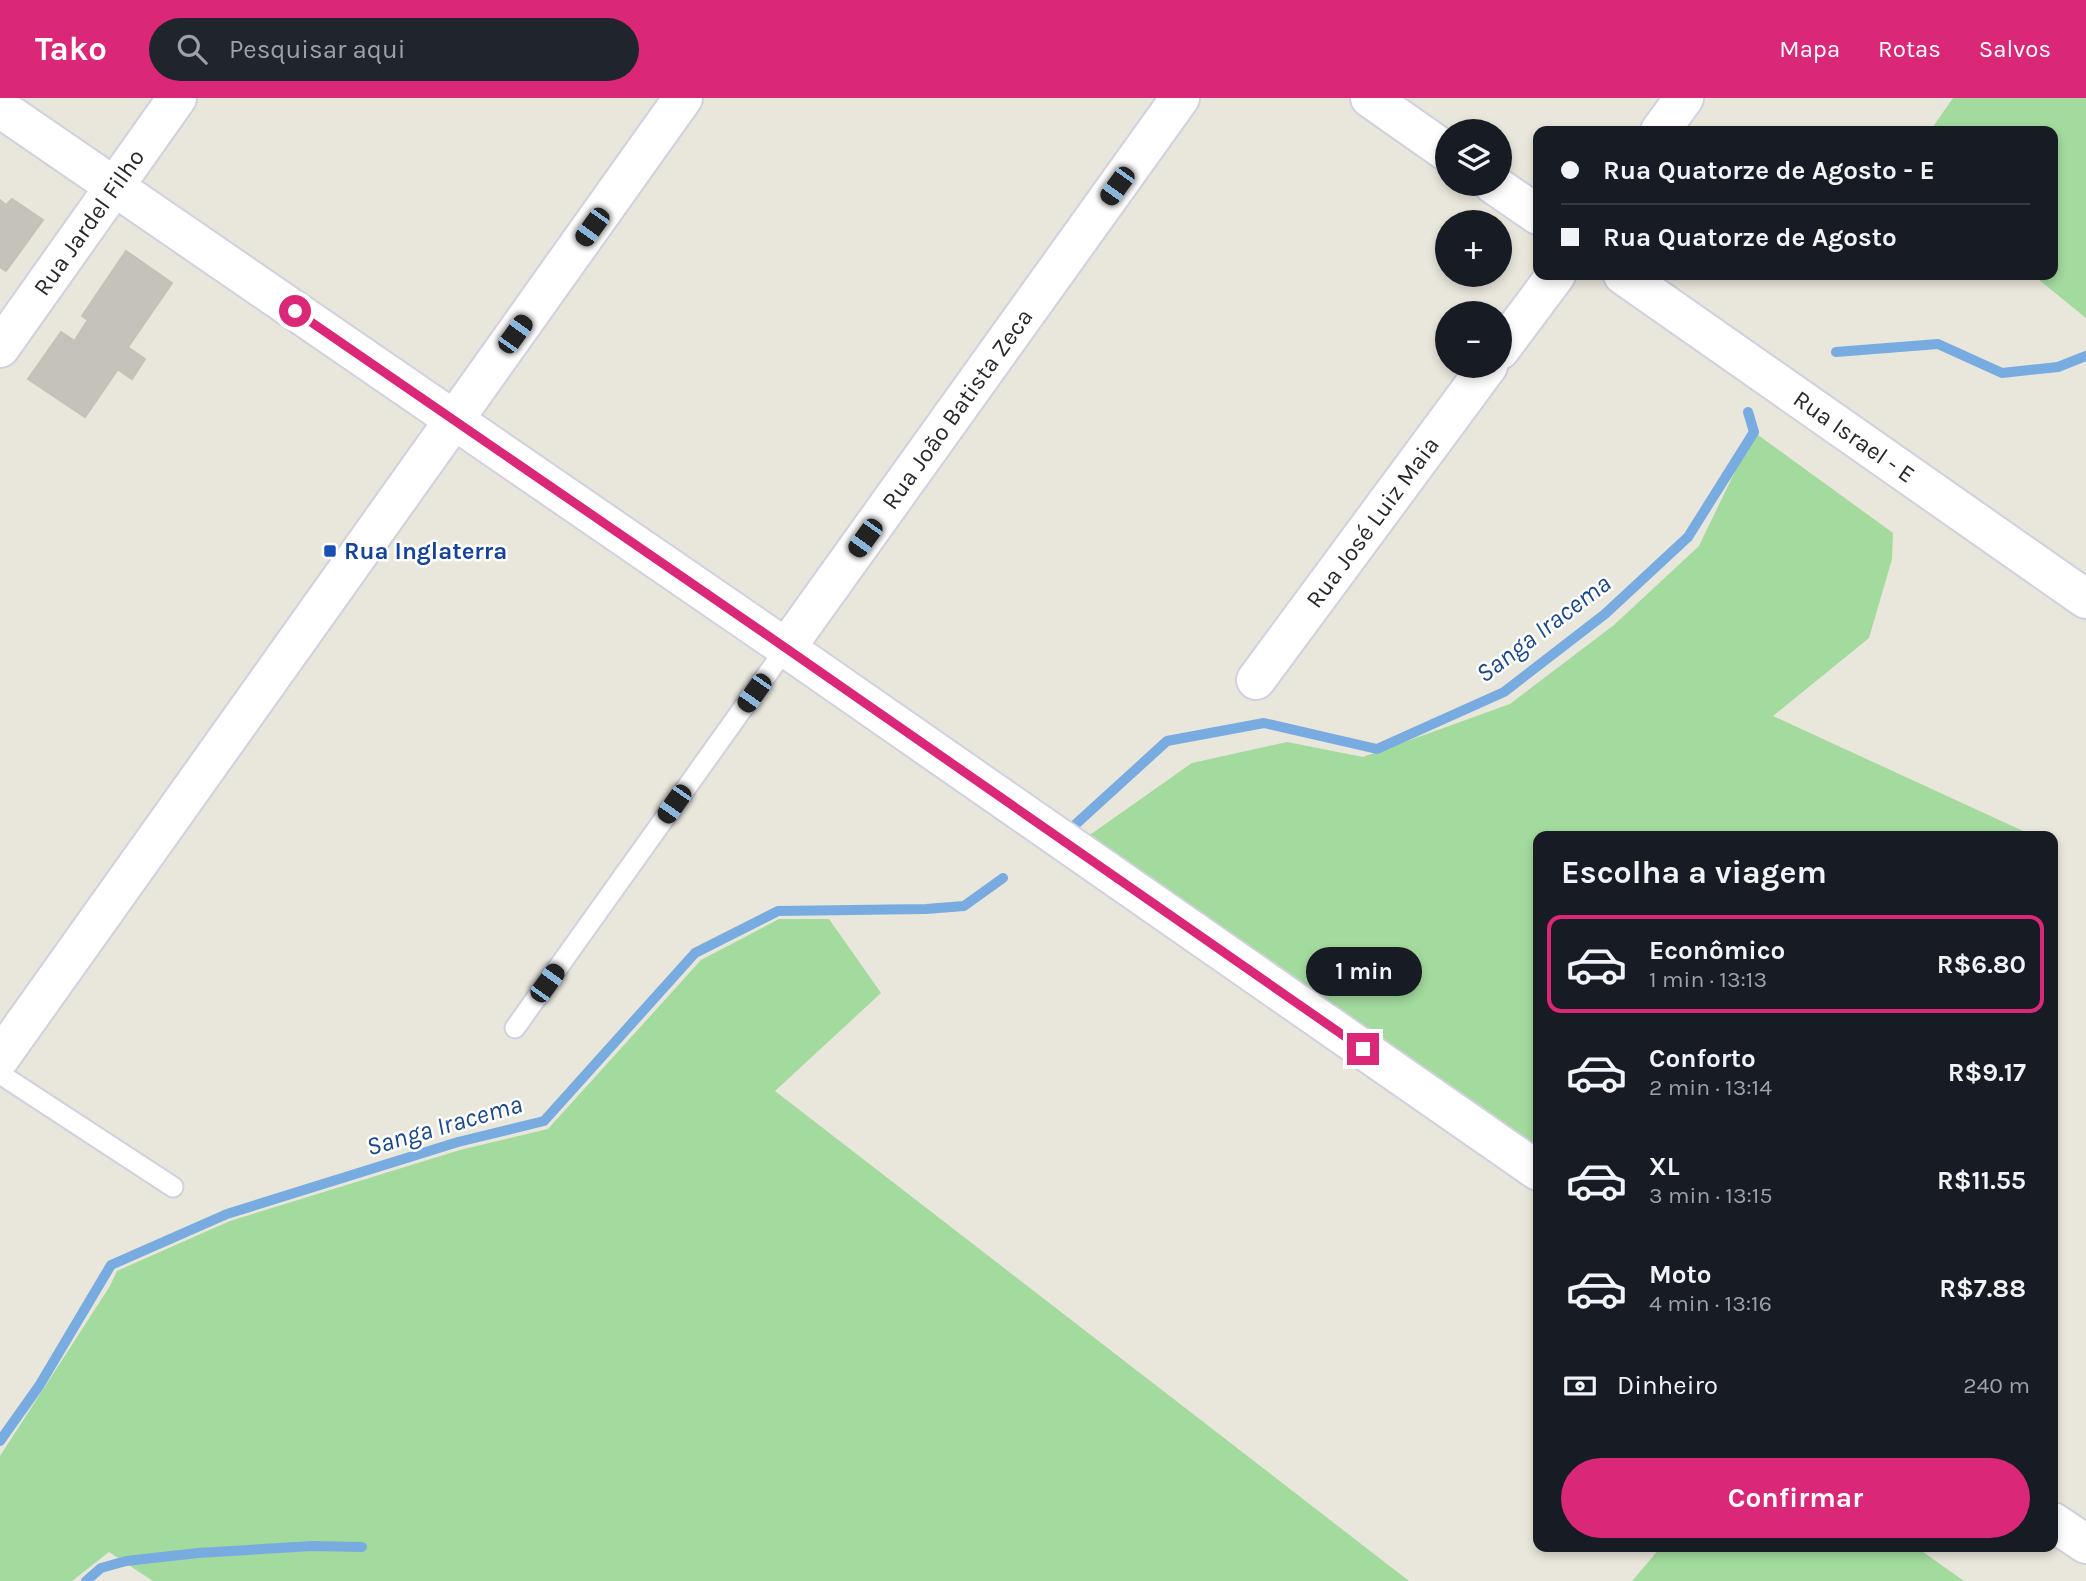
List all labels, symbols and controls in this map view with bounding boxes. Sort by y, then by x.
search box [149,18,639,81]
text: Tako [35,30,107,68]
icon: search [173,30,211,68]
text: Pesquisar aqui [229,34,406,65]
text: Mapa [1779,35,1840,63]
text: Rotas [1878,35,1941,63]
text: Salvos [1979,35,2051,63]
map controls [1435,119,1512,378]
button: layers [1435,119,1512,196]
street label: Rua Jardel Filho [28,144,150,301]
text: Rua Quatorze de Agosto - E [1603,155,1935,186]
car [1097,163,1138,209]
car [572,204,613,250]
button: + [1435,210,1512,287]
text: Rua Quatorze de Agosto [1603,222,1897,253]
route start [279,295,311,327]
button: − [1435,301,1512,378]
street label: Rua João Batista Zeca [876,303,1038,515]
car [495,311,536,357]
street label: Rua Israel - E [1788,385,1920,489]
street label: Rua José Luiz Maia [1300,431,1445,613]
car [845,515,886,561]
place label: Rua Inglaterra [344,537,507,565]
marker: Rua Inglaterra [322,543,338,559]
water label: Sanga Iracema [1470,568,1617,689]
car [734,670,775,716]
car [654,781,695,827]
text: Escolha a viagem [1561,854,1827,891]
icon: car [1565,933,1628,996]
text: Econômico [1649,935,1785,966]
callout: 1 min [1305,948,1421,996]
text: R$6.80 [1937,949,2026,980]
text: 1 min [1335,958,1393,985]
car [527,960,568,1006]
text: 1 min · 13:13 [1649,966,1767,993]
route end [1347,1033,1379,1065]
icon: car [1565,1041,1628,1104]
text: Conforto [1649,1043,1756,1074]
text: R$9.17 [1948,1057,2026,1088]
text: 2 min · 13:14 [1649,1074,1772,1101]
water label: Sanga Iracema [363,1088,526,1163]
icon: car [1565,1149,1628,1212]
text: XL [1649,1151,1680,1182]
text: R$11.55 [1937,1165,2026,1196]
text: 3 min · 13:15 [1649,1182,1772,1209]
icon: car [1565,1257,1628,1320]
text: Moto [1649,1259,1711,1290]
text: R$7.88 [1939,1273,2026,1304]
text: 4 min · 13:16 [1649,1290,1772,1317]
icon: cash [1561,1367,1599,1405]
text: Dinheiro [1617,1370,1718,1401]
text: 240 m [1963,1372,2030,1399]
button: Confirmar [1561,1458,2030,1538]

